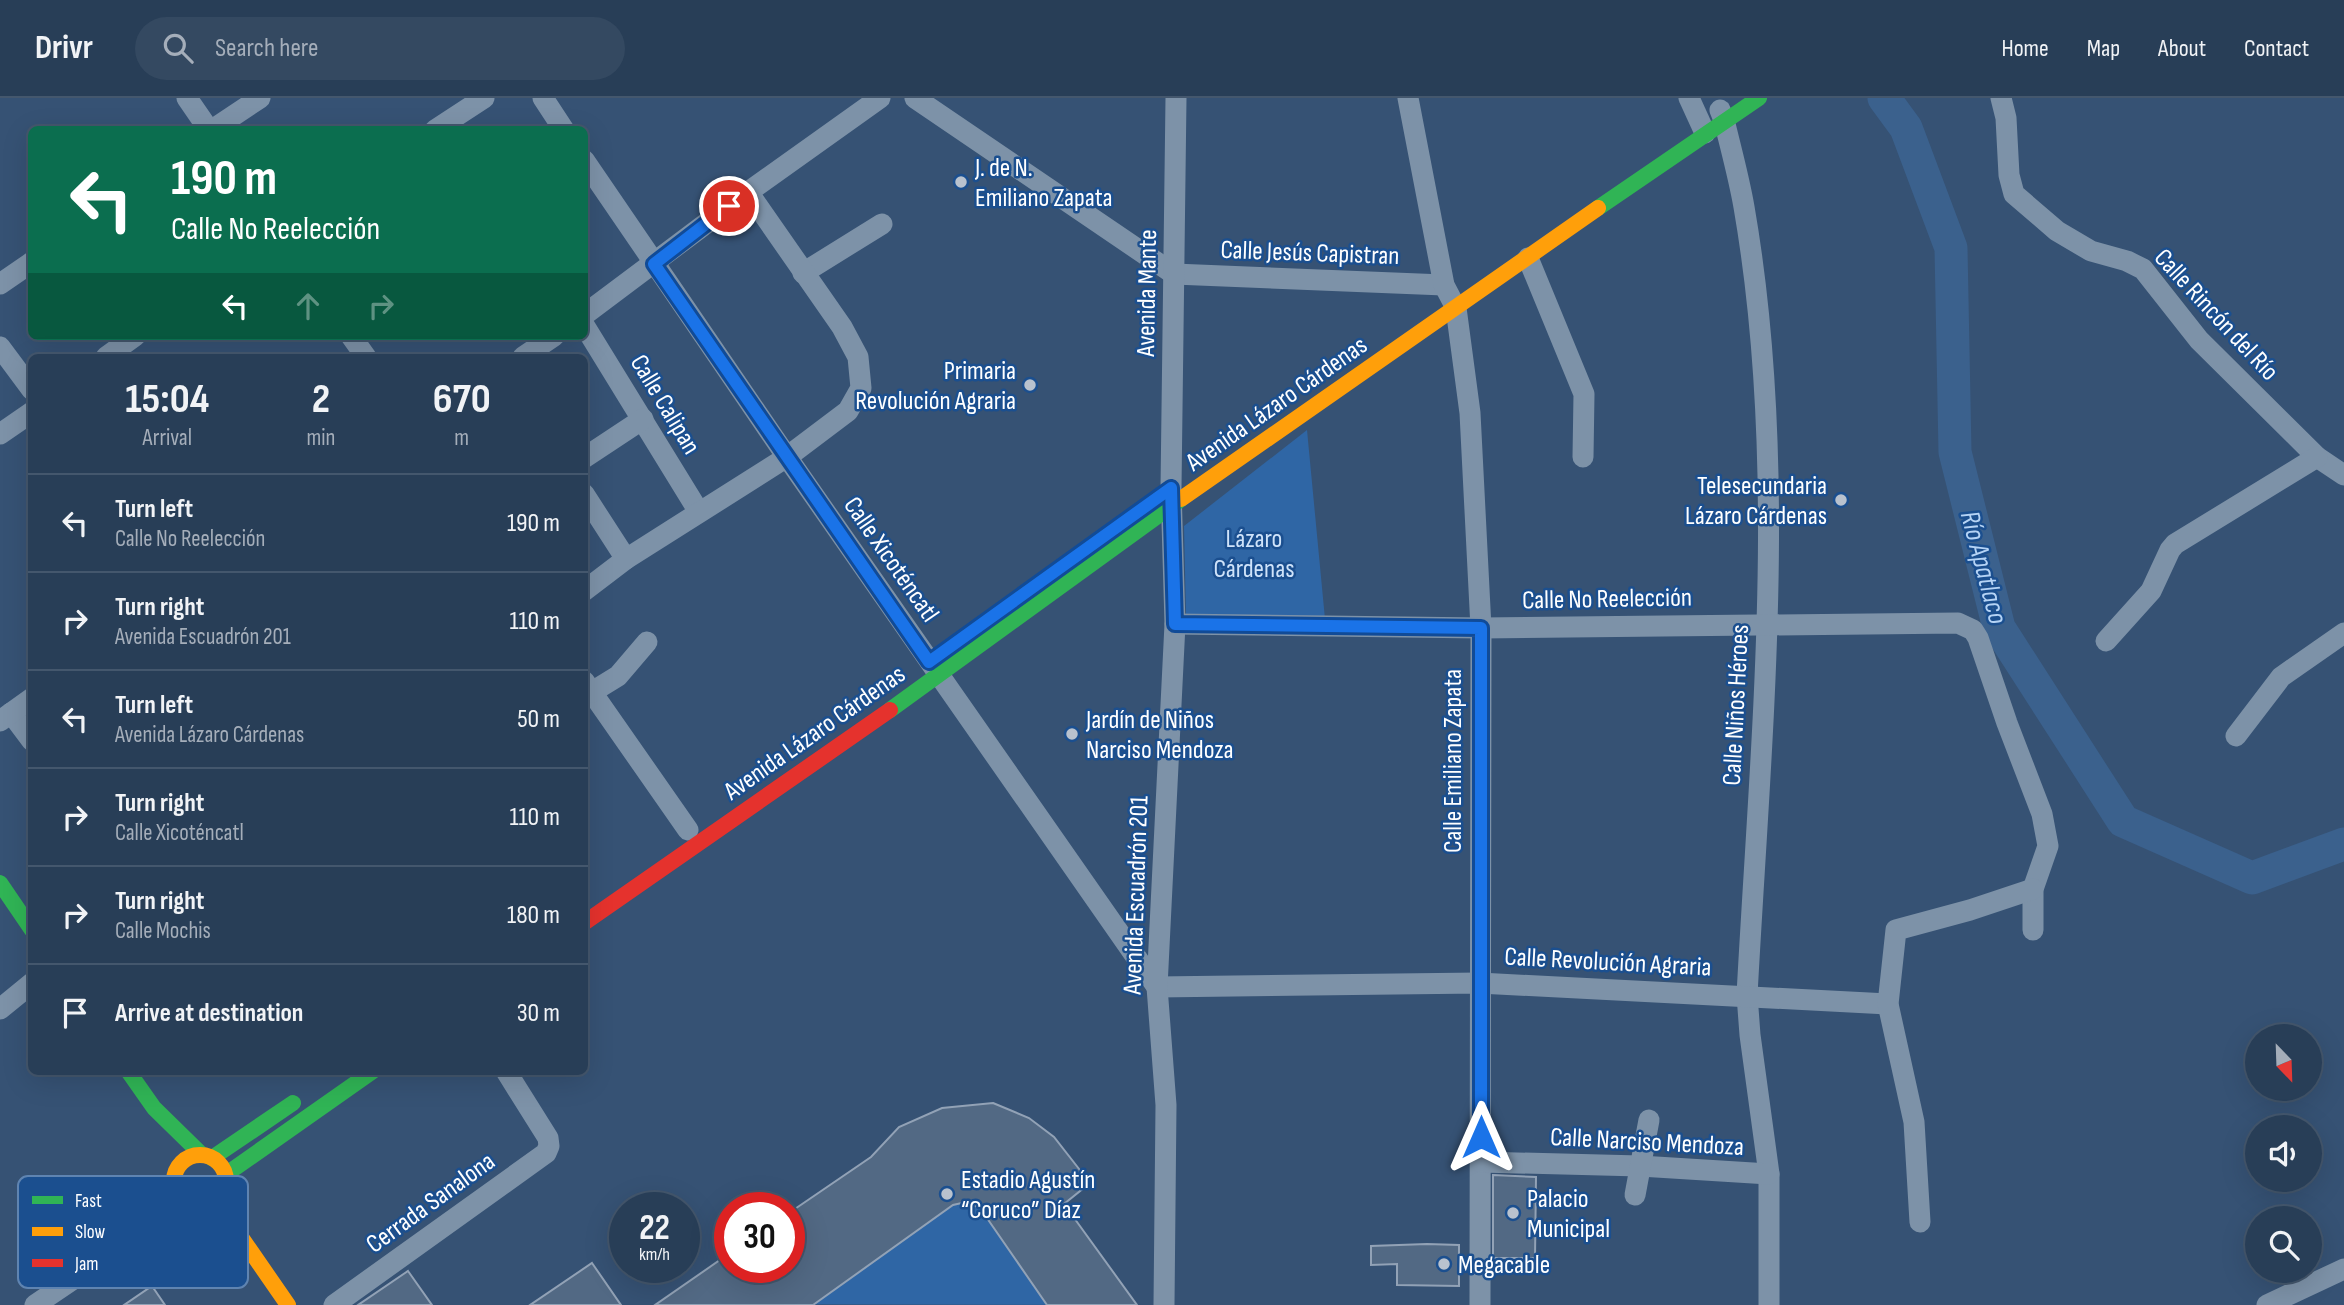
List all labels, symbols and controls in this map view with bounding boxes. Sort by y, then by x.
search box [135,17,625,80]
text: Drivr [35,28,93,68]
icon: search [159,29,197,67]
text: Search here [215,33,318,64]
text: Home [2001,34,2049,63]
text: Map [2087,34,2120,63]
text: About [2158,34,2206,63]
text: Contact [2244,34,2309,63]
text: 190 m [171,150,277,209]
place label: J. de N. Emiliano Zapata [974,153,1113,214]
icon: left [56,154,147,245]
marker: J. de N. Emiliano Zapata [953,174,969,190]
pin [699,176,759,236]
icon: arrive [710,187,748,225]
text: Calle No Reelección [171,210,380,249]
street label: Avenida Mante [1131,229,1164,358]
street label: Calle Jesús Capistran [1220,235,1400,272]
street label: Calle Rincón del Río [2147,243,2285,387]
icon: left [216,287,254,325]
icon: ahead [289,287,327,325]
icon: right [362,287,400,325]
street label: Avenida Lázaro Cárdenas [1179,330,1373,479]
street label: Calle Calipan [623,349,707,460]
place label: Primaria Revolución Agraria [855,356,1016,417]
text: 15:04 [125,374,209,425]
text: 2 [312,374,330,425]
text: 670 [433,374,491,425]
marker: Primaria Revolución Agraria [1022,377,1038,393]
text: Arrival [143,424,192,452]
text: min [307,424,335,452]
text: m [454,424,469,452]
place label: Telesecundaria Lázaro Cárdenas [1685,471,1827,532]
street label: Calle Xicoténcatl [836,491,945,628]
marker: Telesecundaria Lázaro Cárdenas [1833,492,1849,508]
text: Turn left [115,494,193,525]
icon: left [56,504,94,542]
water label: Río Apatlaco [1953,507,2015,628]
text: 190 m [507,508,560,539]
park label: Lázaro Cárdenas [1214,524,1295,585]
text: Calle No Reelección [115,525,265,553]
street label: Calle No Reelección [1522,583,1692,616]
text: Turn right [115,592,204,623]
icon: right [56,602,94,640]
text: 110 m [509,606,560,637]
text: Avenida Escuadrón 201 [115,623,291,651]
street label: Calle Niños Héroes [1717,624,1756,786]
street label: Avenida Lázaro Cárdenas [717,659,911,808]
street label: Calle Emiliano Zapata [1438,669,1469,853]
text: Turn left [115,690,193,721]
icon: left [56,700,94,738]
text: 50 m [517,704,560,735]
place label: Jardín de Niños Narciso Mendoza [1085,705,1234,766]
text: Avenida Lázaro Cárdenas [115,721,304,749]
marker: Jardín de Niños Narciso Mendoza [1064,726,1080,742]
text: Turn right [115,788,204,819]
street label: Avenida Escuadrón 201 [1118,795,1155,996]
icon: right [56,798,94,836]
text: 110 m [509,802,560,833]
text: Calle Xicoténcatl [115,819,244,847]
text: Turn right [115,886,204,917]
icon: right [56,896,94,934]
text: 180 m [507,900,560,931]
text: Calle Mochis [115,917,211,945]
street label: Calle Revolución Agraria [1504,942,1712,983]
icon: arrive [56,994,94,1032]
text: Arrive at destination [115,998,303,1029]
text: 30 m [517,998,560,1029]
north arrow [2245,1024,2322,1101]
map controls [2245,1024,2322,1283]
position arrow [1444,1100,1518,1174]
button: sound [2245,1115,2322,1192]
street label: Calle Narciso Mendoza [1549,1122,1745,1163]
street label: Cerrada Sanalona [361,1146,501,1260]
place label: Estadio Agustín “Coruco” Díaz [961,1165,1095,1226]
legend [18,1176,248,1288]
place label: Palacio Municipal [1527,1184,1610,1245]
marker: Estadio Agustín “Coruco” Díaz [939,1186,955,1202]
text: Fast [75,1190,102,1213]
speed limit sign: 30 [714,1192,805,1283]
marker: Palacio Municipal [1505,1205,1521,1221]
button: search [2245,1206,2322,1283]
text: 22 [639,1207,670,1250]
text: Slow [75,1221,105,1244]
text: km/h [639,1244,670,1265]
place label: Megacable [1458,1250,1550,1281]
text: Jam [74,1253,98,1276]
marker: Megacable [1436,1256,1452,1272]

